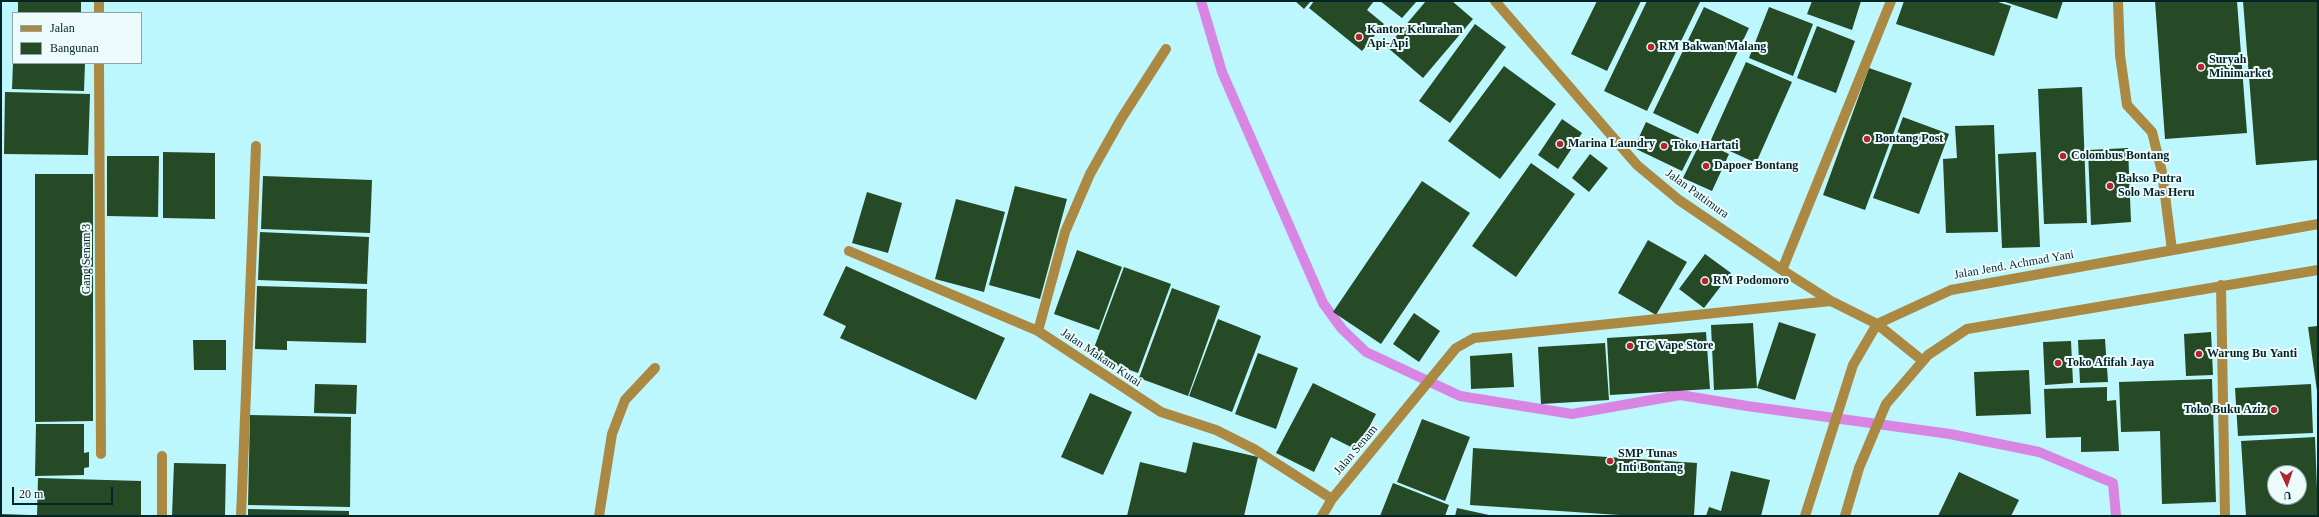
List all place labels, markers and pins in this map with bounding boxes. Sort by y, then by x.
place label: Kantor Kelurahan Api-Api [1367,23,1463,51]
marker: Kantor Kelurahan Api-Api [1354,32,1364,42]
place label: RM Bakwan Malang [1659,40,1766,54]
marker: RM Bakwan Malang [1646,42,1656,52]
place label: Suryah Minimarket [2209,53,2271,81]
marker: Suryah Minimarket [2196,62,2206,72]
place label: Bontang Post [1875,132,1943,146]
marker: Bontang Post [1862,134,1872,144]
place label: Marina Laundry [1568,137,1655,151]
marker: Marina Laundry [1555,139,1565,149]
place label: Toko Hartati [1672,139,1739,153]
marker: Toko Hartati [1659,141,1669,151]
place label: Colombus Bontang [2071,149,2169,163]
marker: Colombus Bontang [2058,151,2068,161]
place label: Dapoer Bontang [1714,159,1798,173]
marker: Dapoer Bontang [1701,161,1711,171]
place label: Bakso Putra Solo Mas Heru [2118,172,2195,200]
marker: Bakso Putra Solo Mas Heru [2105,181,2115,191]
place label: RM Podomoro [1713,274,1789,288]
marker: RM Podomoro [1700,276,1710,286]
place label: TC Vape Store [1638,339,1713,353]
marker: TC Vape Store [1625,341,1635,351]
place label: Warung Bu Yanti [2207,347,2297,361]
marker: Warung Bu Yanti [2194,349,2204,359]
place label: Toko Afifah Jaya [2066,356,2154,370]
marker: Toko Afifah Jaya [2053,358,2063,368]
place label: Toko Buku Aziz [2184,403,2266,417]
marker: Toko Buku Aziz [2269,405,2279,415]
place label: SMP Tunas Inti Bontang [1618,447,1683,475]
marker: SMP Tunas Inti Bontang [1605,456,1615,466]

